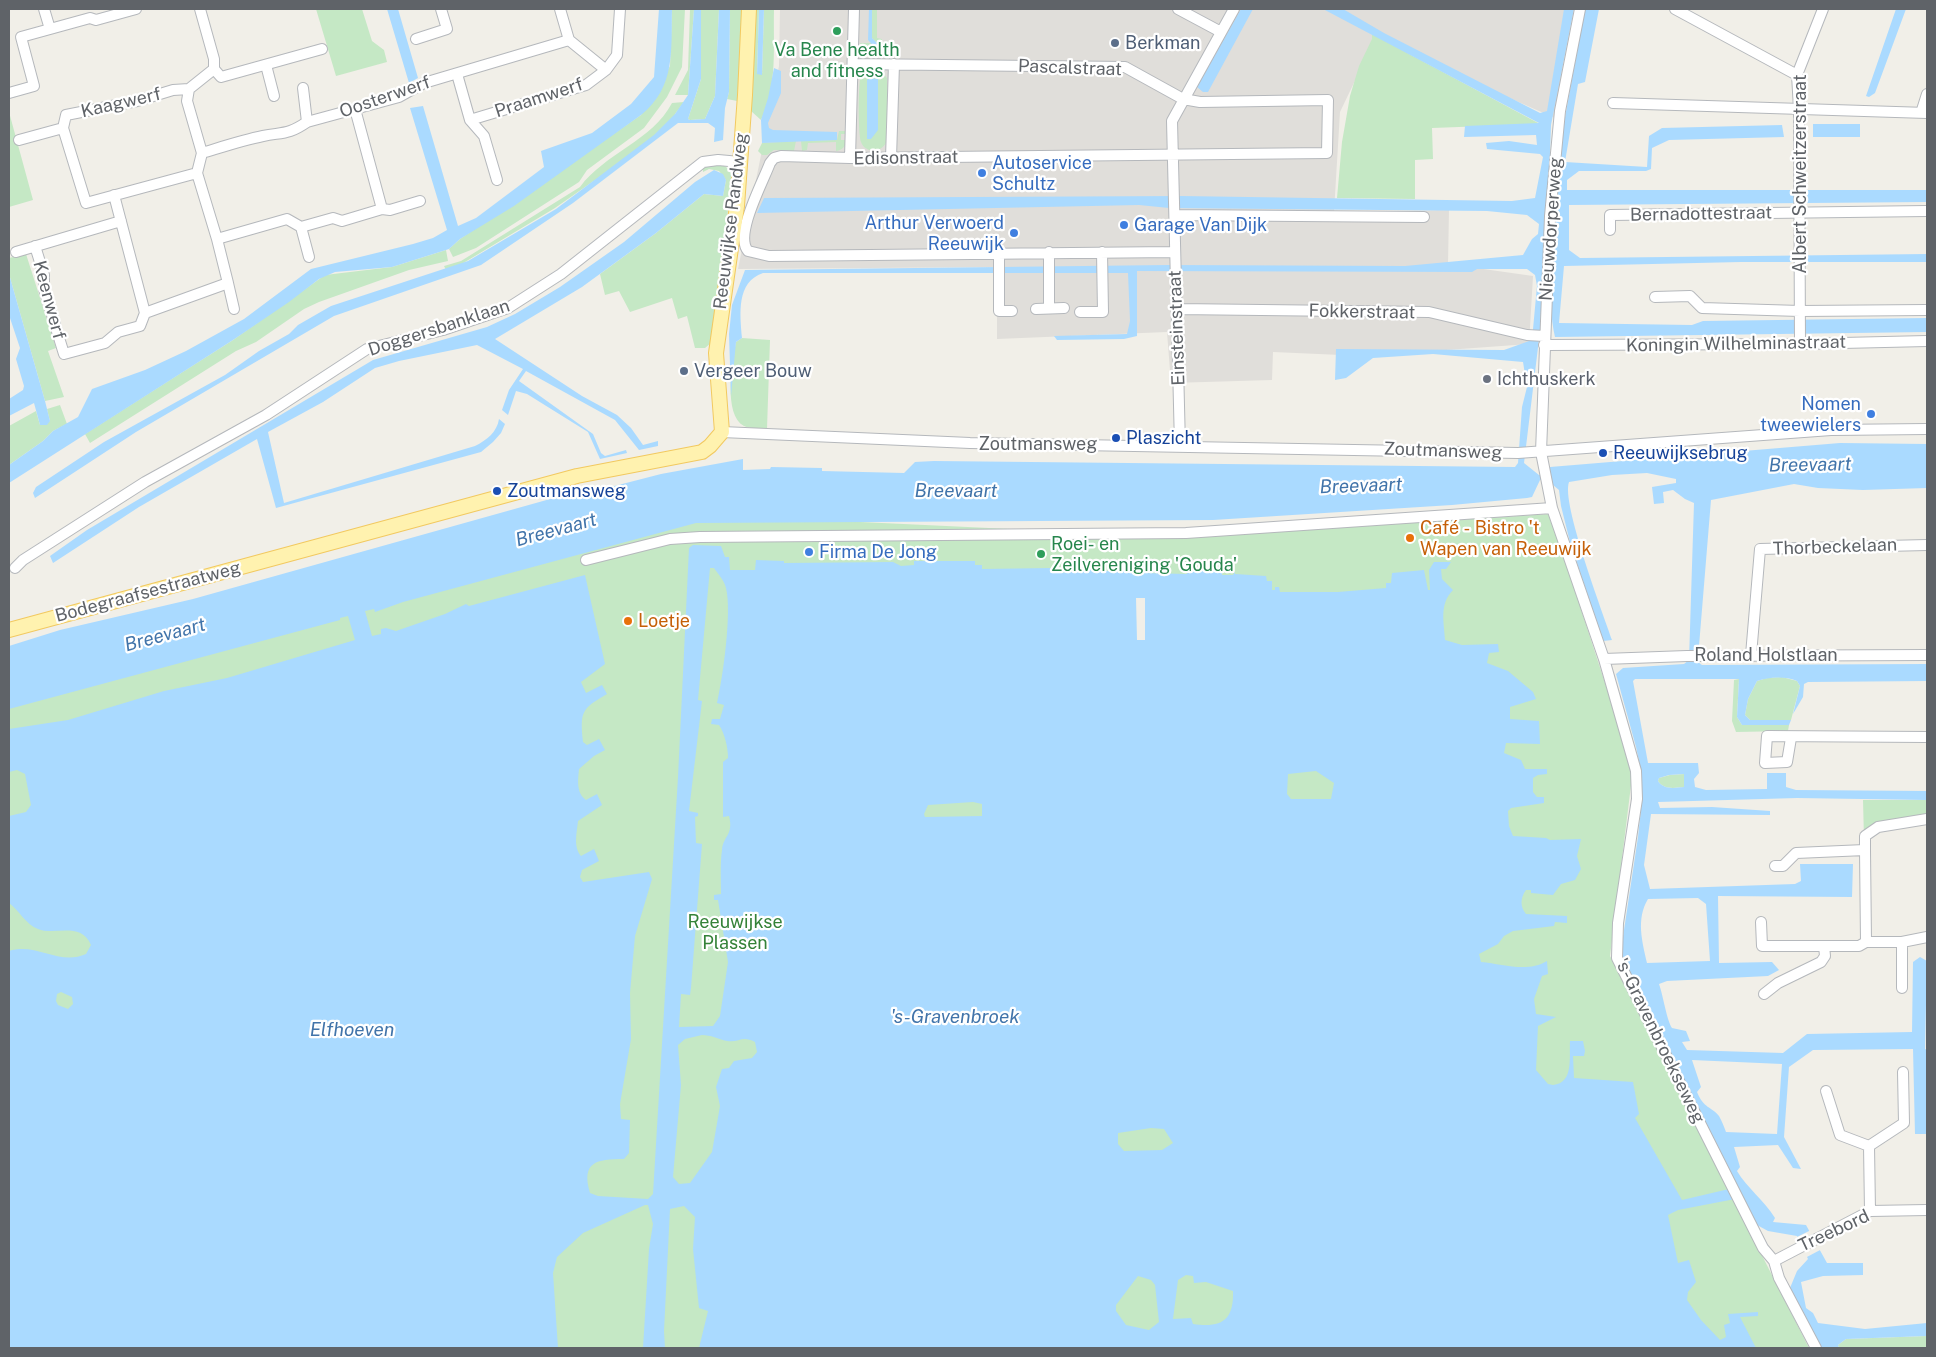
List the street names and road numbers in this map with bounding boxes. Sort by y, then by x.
street label: Pascalstraat [1018,55,1122,81]
street label: Oosterwerf [337,71,433,123]
street label: Praamwerf [492,74,586,122]
street label: Albert Schweitzerstraat [1789,74,1811,274]
street label: Kaagwerf [79,83,163,123]
street label: Reeuwijkse Randweg [709,131,753,311]
street label: Edisonstraat [853,146,959,170]
street label: Nieuwdorperweg [1535,157,1567,301]
street label: Bernadottestraat [1630,202,1772,226]
street label: Keenwerf [28,258,70,342]
street label: Einsteinstraat [1164,270,1190,386]
street label: Doggersbanklaan [366,295,512,361]
street label: Fokkerstraat [1308,300,1416,324]
street label: Koningin Wilhelminastraat [1626,331,1846,357]
street label: Zoutmansweg [979,433,1097,455]
street label: Zoutmansweg [1383,438,1503,464]
street label: Thorbeckelaan [1772,534,1898,560]
street label: Bodegraafsestraatweg [53,557,243,627]
street label: Roland Holstlaan [1694,644,1838,666]
street label: 's-Gravenbroekseweg [1611,955,1709,1127]
street label: Treebord [1795,1205,1873,1257]

